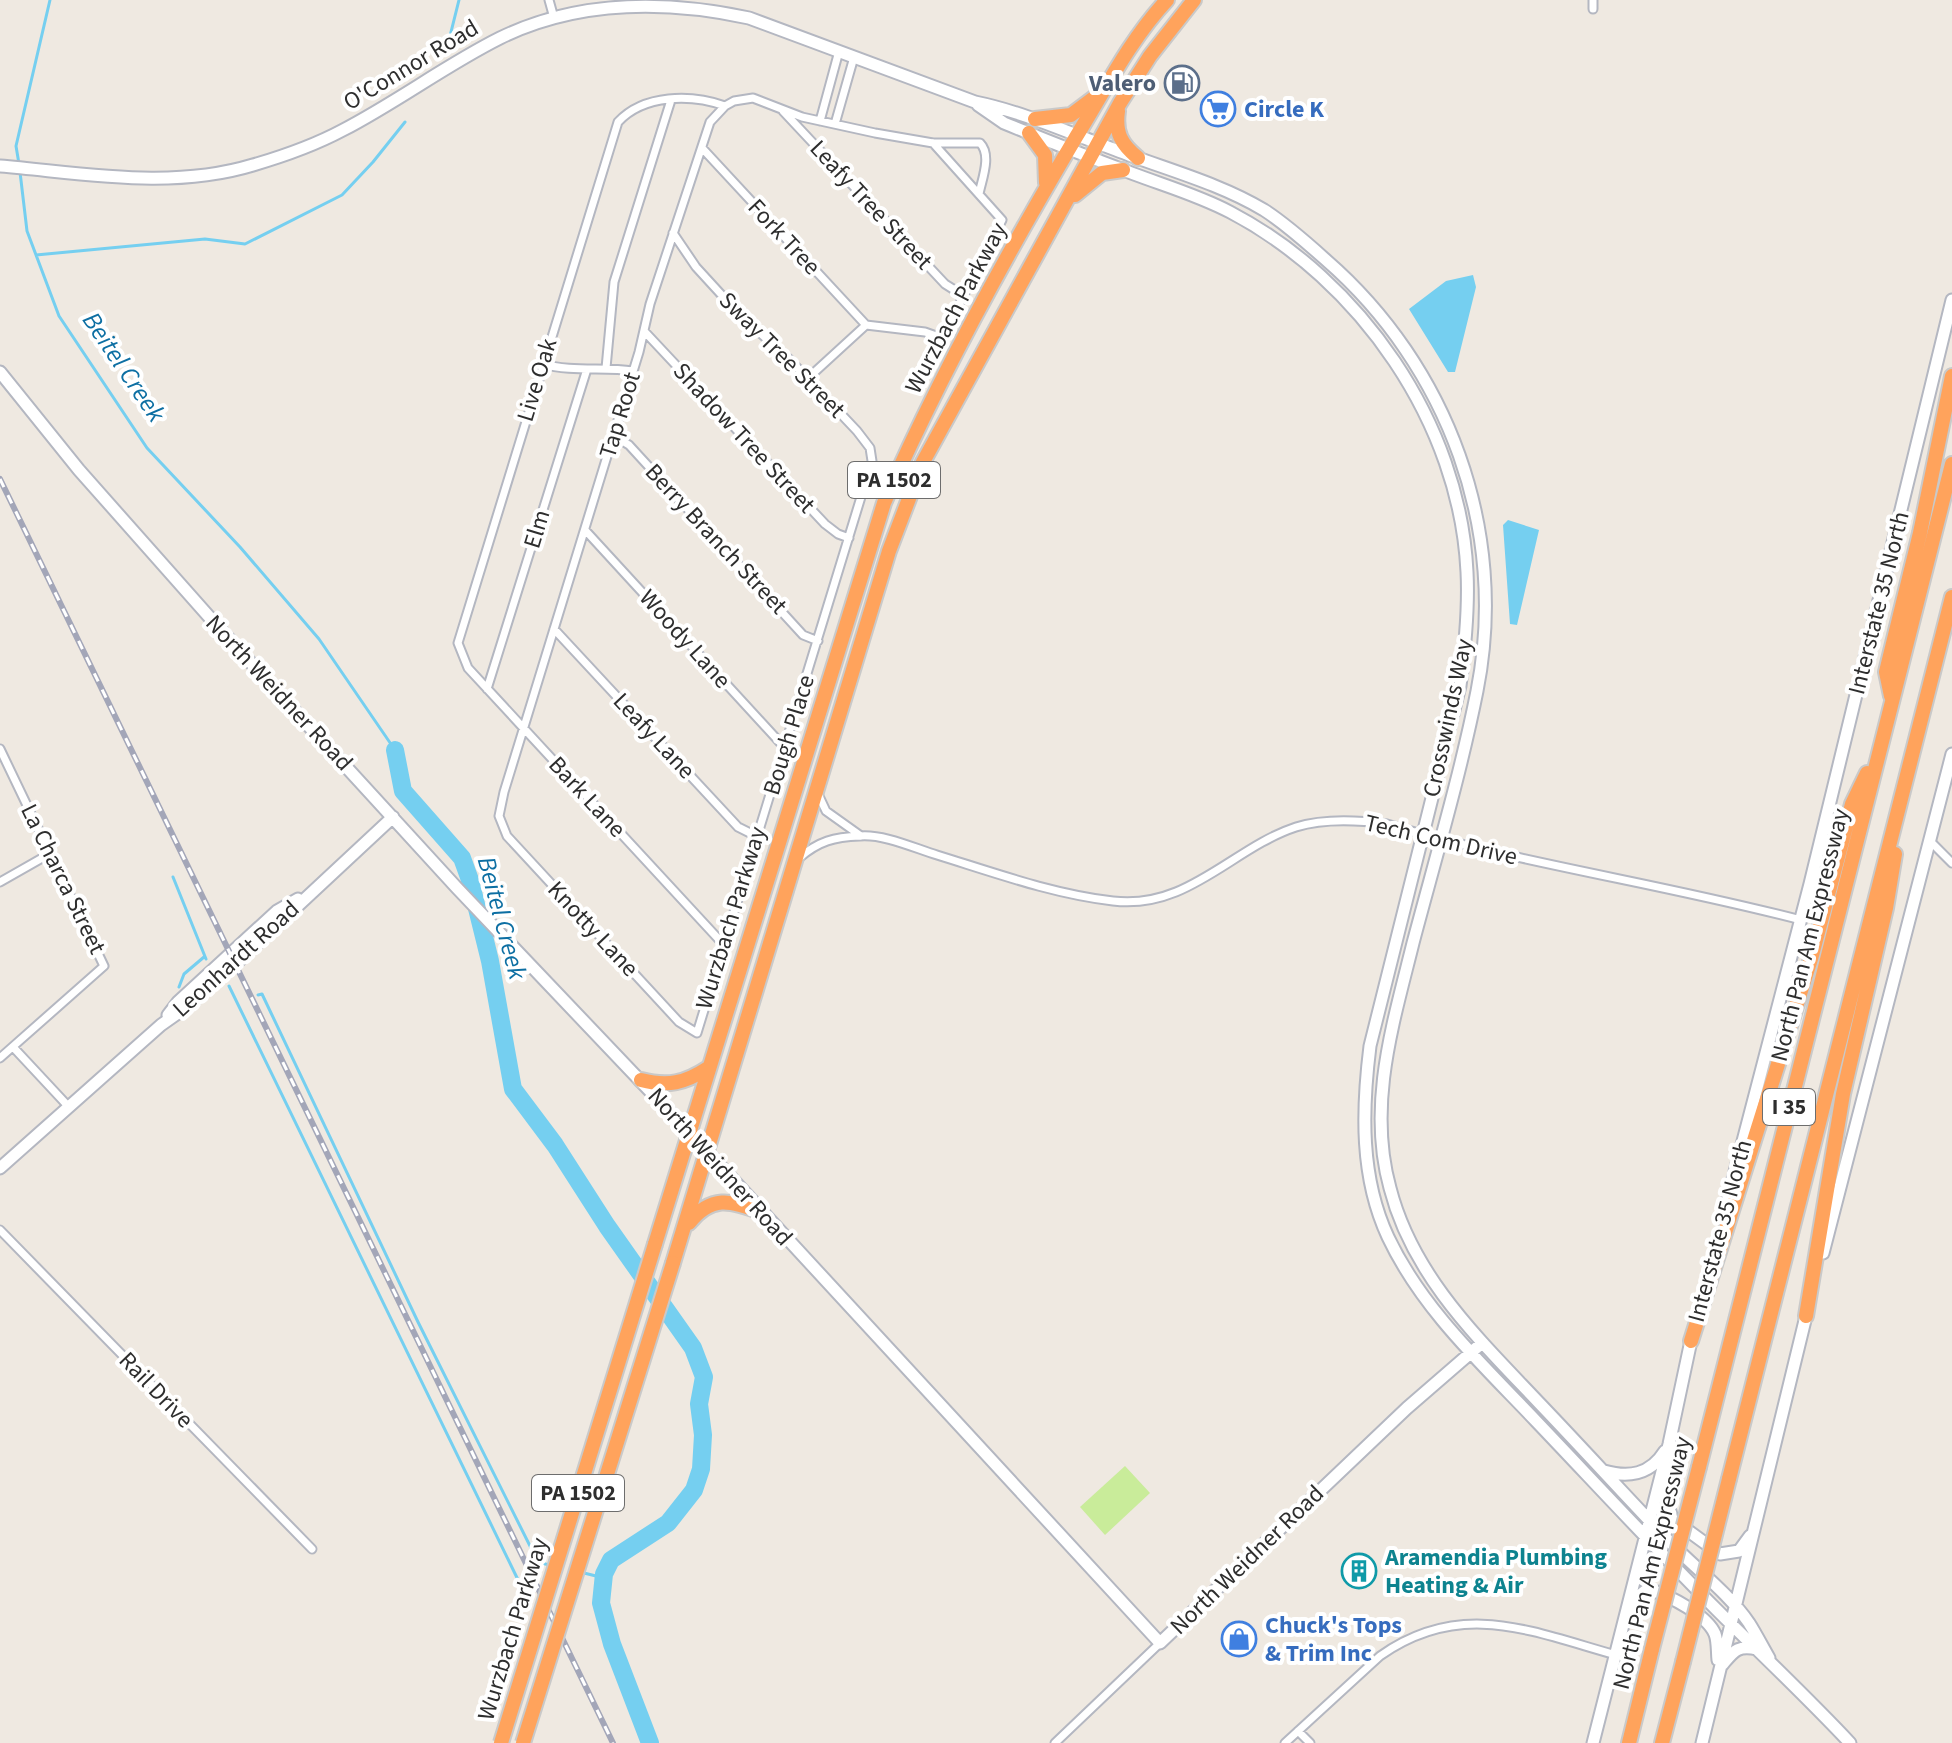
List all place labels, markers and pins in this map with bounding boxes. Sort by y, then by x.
fuel station icon: Valero [1163,64,1201,102]
place label: Valero [1088,66,1156,101]
supermarket icon: Circle K [1199,90,1237,128]
place label: Circle K [1244,92,1324,127]
place label: Aramendia Plumbing Heating & Air [1384,1540,1607,1603]
building icon: Aramendia Plumbing Heating & Air [1340,1552,1378,1590]
place label: Chuck's Tops & Trim Inc [1265,1608,1402,1671]
shop icon: Chuck's Tops & Trim Inc [1220,1620,1258,1658]

